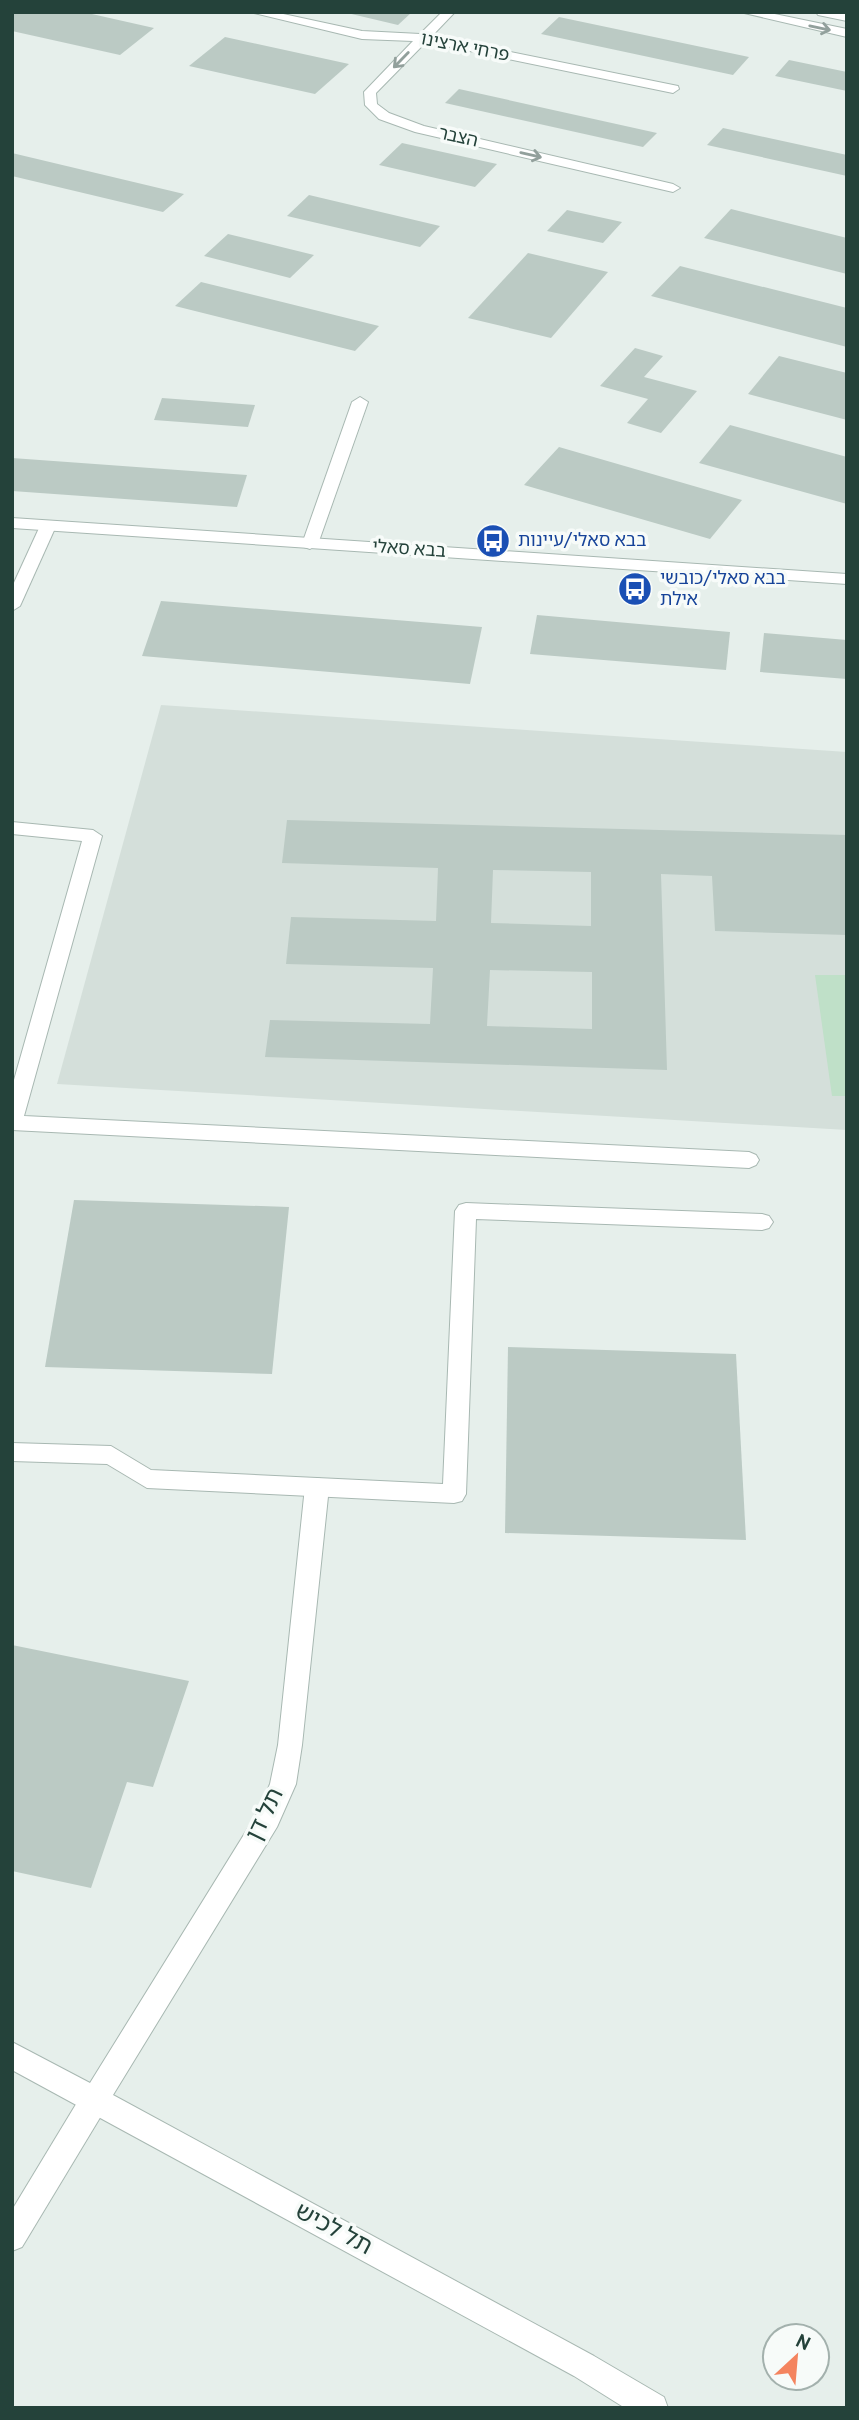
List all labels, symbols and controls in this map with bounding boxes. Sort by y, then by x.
one-way arrow [808,21,831,35]
street label: פרחי ארצינו [419,28,511,68]
one-way arrow [392,51,409,68]
street label: הצבר [436,122,480,154]
one-way arrow [519,149,542,162]
bus stop icon: בבא סאלי/עיינות [474,522,512,560]
place label: בבא סאלי/עיינות [518,530,646,553]
street label: בבא סאלי [371,536,447,564]
place label: בבא סאלי/כובשי אילת [660,568,786,612]
bus stop icon: בבא סאלי/כובשי אילת [616,570,654,608]
street label: תל דן [240,1784,292,1846]
street label: תל לכיש [289,2197,377,2263]
north arrow [761,2322,831,2392]
text: N [791,2330,814,2357]

